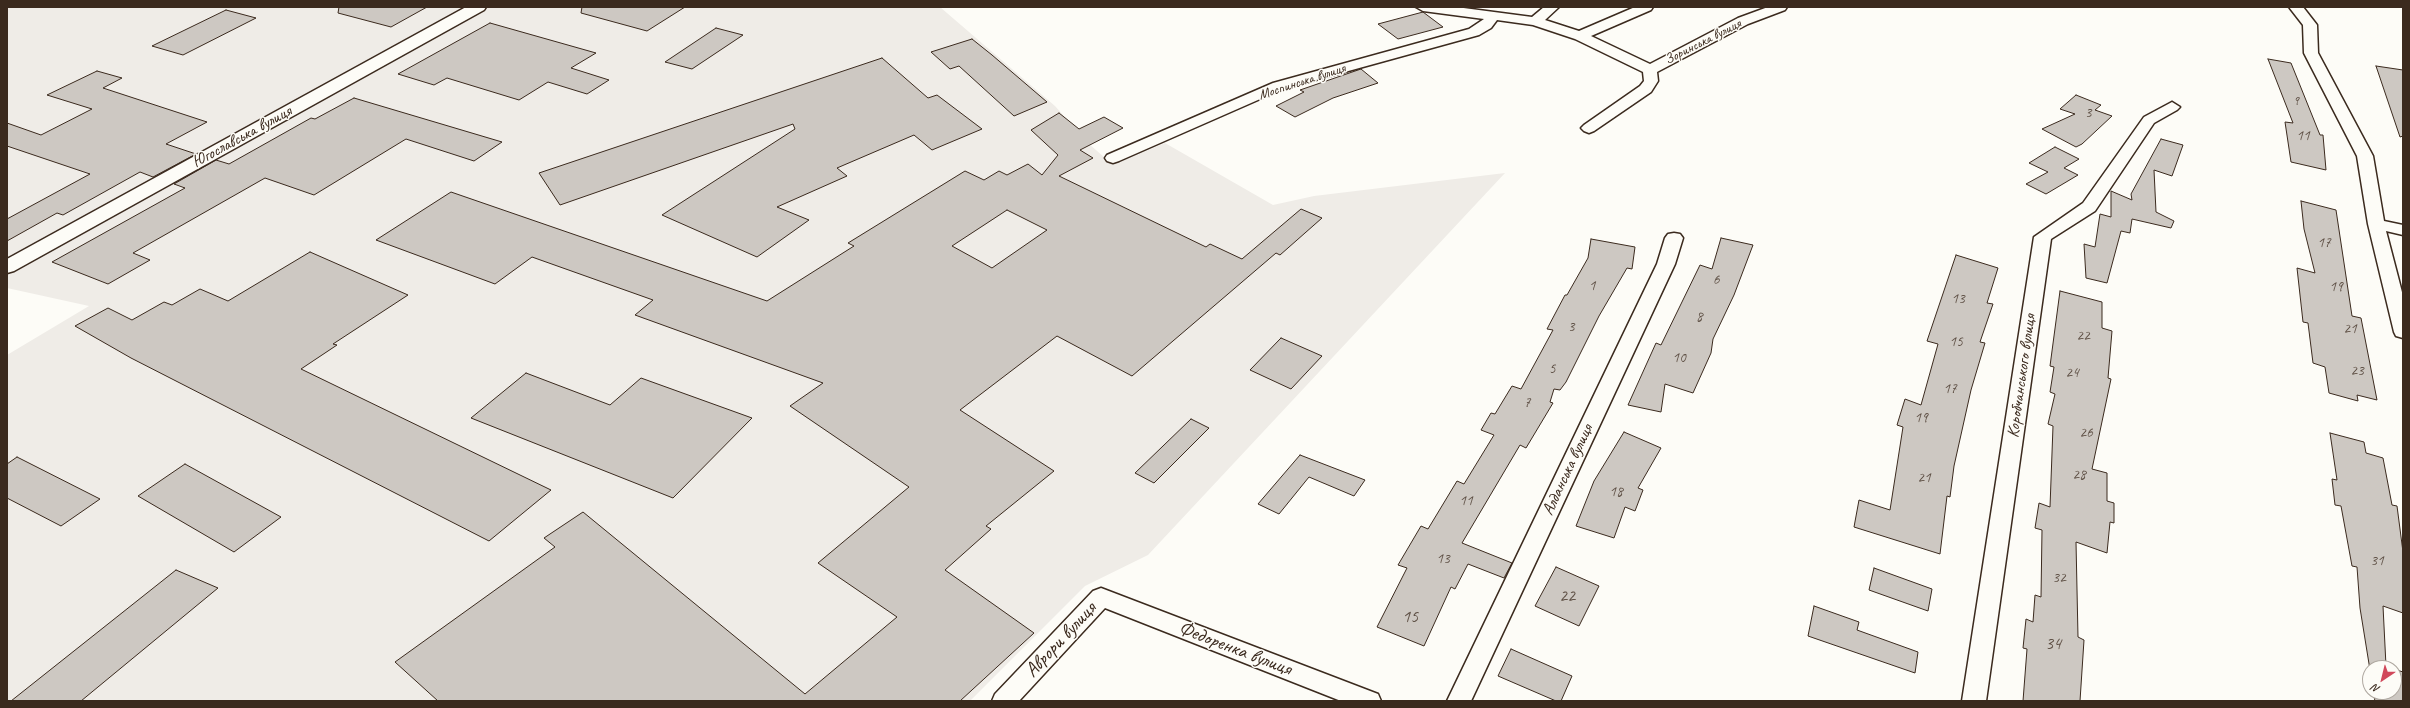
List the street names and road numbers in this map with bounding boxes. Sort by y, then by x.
street label: Зоринська вулиця [1662,16,1744,68]
street label: Моспинська вулиця [1256,60,1348,104]
street label: Югославська вулиця [189,101,295,173]
street label: Коробчанського вулиця [2003,313,2041,439]
street label: Алданська вулиця [1538,421,1598,519]
street label: Аврори вулиця [1020,597,1102,683]
street label: Федоренка вулиця [1175,616,1295,682]

